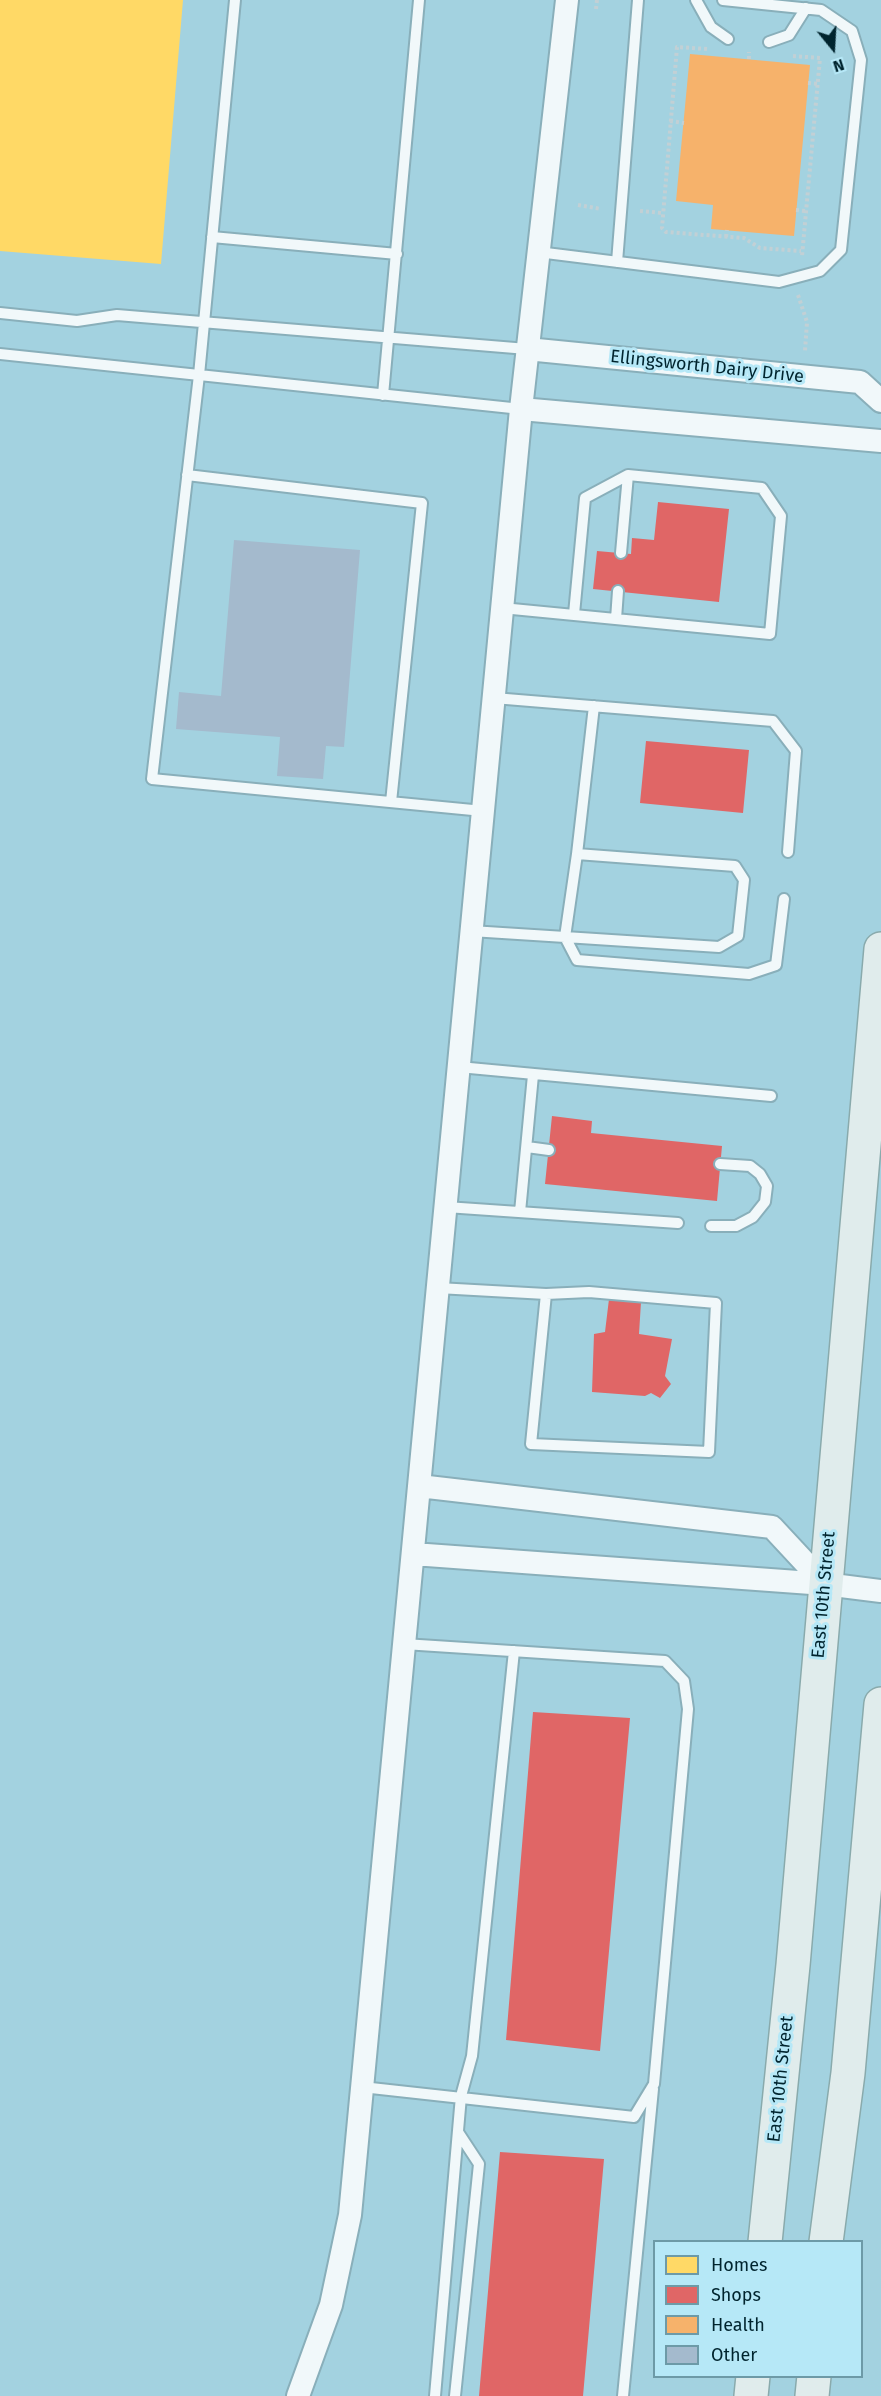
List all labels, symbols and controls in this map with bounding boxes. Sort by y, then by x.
north arrow [803,18,863,78]
text: N [831,55,847,76]
street label: Ellingsworth Dairy Drive [609,346,805,388]
street label: East 10th Street [808,1531,840,1659]
street label: East 10th Street [764,2015,798,2143]
legend [653,2240,863,2378]
text: Homes [711,2254,767,2276]
text: Shops [711,2284,761,2306]
text: Health [711,2314,765,2336]
text: Other [711,2344,757,2366]

